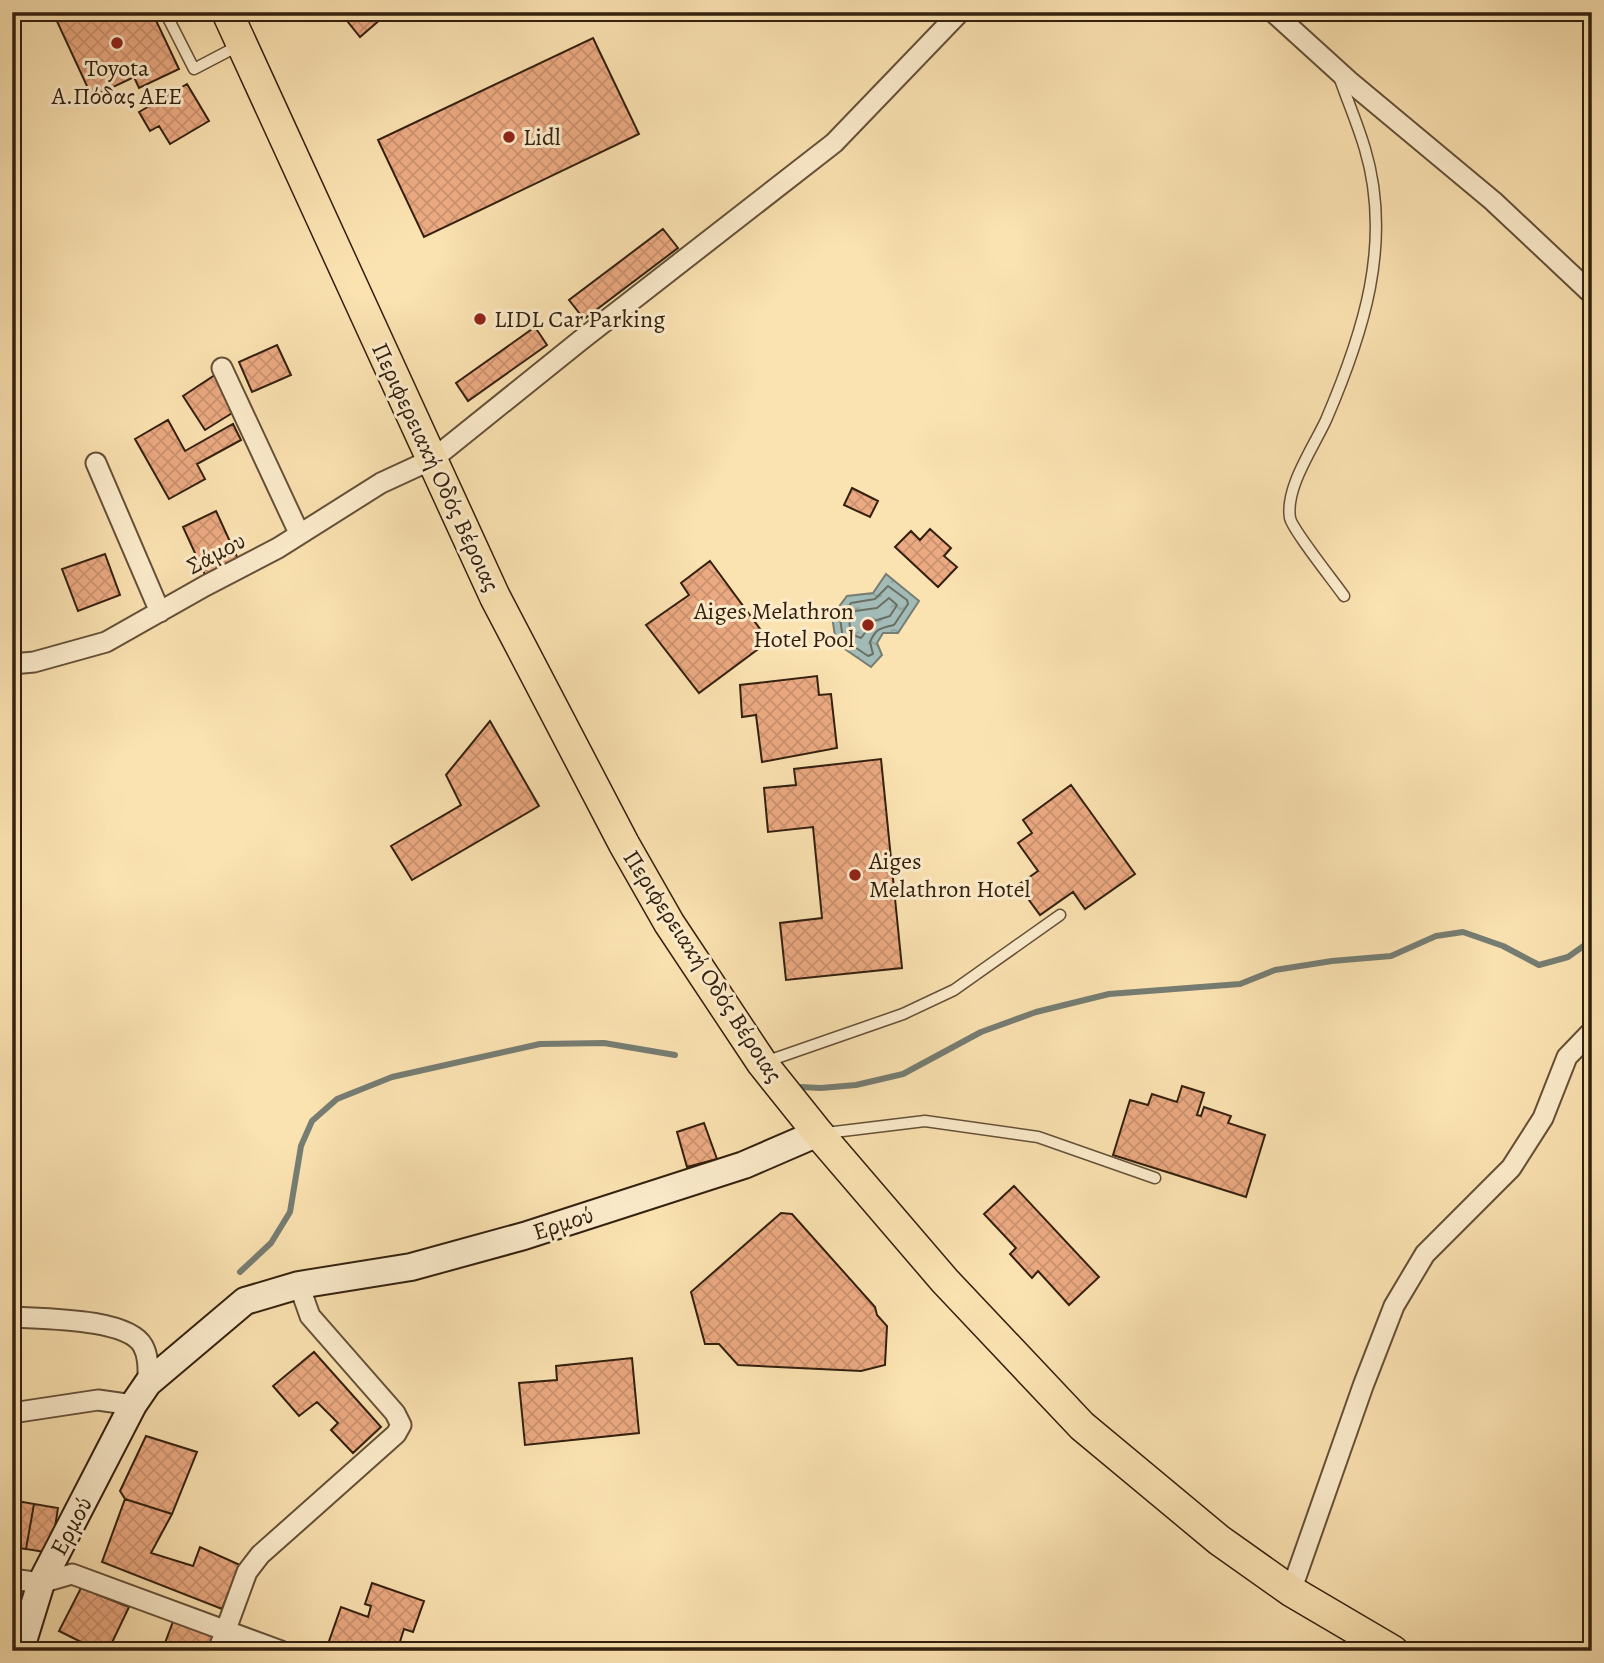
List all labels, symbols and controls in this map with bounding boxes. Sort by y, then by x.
marker: Toyota Α.Πόδας ΑΕΕ [109,35,125,51]
place label: Toyota Α.Πόδας ΑΕΕ [51,52,182,112]
place label: Lidl [523,121,561,153]
marker: Lidl [501,129,517,145]
place label: LIDL Car Parking [494,303,665,335]
marker: LIDL Car Parking [472,311,488,327]
street label: Περιφερειακή Οδός Βέροιας [364,337,508,597]
street label: Σάμου [181,524,251,582]
place label: Aiges Melathron Hotel Pool [693,595,854,655]
marker: Aiges Melathron Hotel Pool [860,617,876,633]
street label: Περιφερειακή Οδός Βέροιας [616,844,790,1088]
place label: Aiges Melathron Hotel [868,845,1030,905]
marker: Aiges Melathron Hotel [847,867,863,883]
street label: Ερμού [529,1198,597,1248]
street label: Ερμού [42,1491,100,1561]

